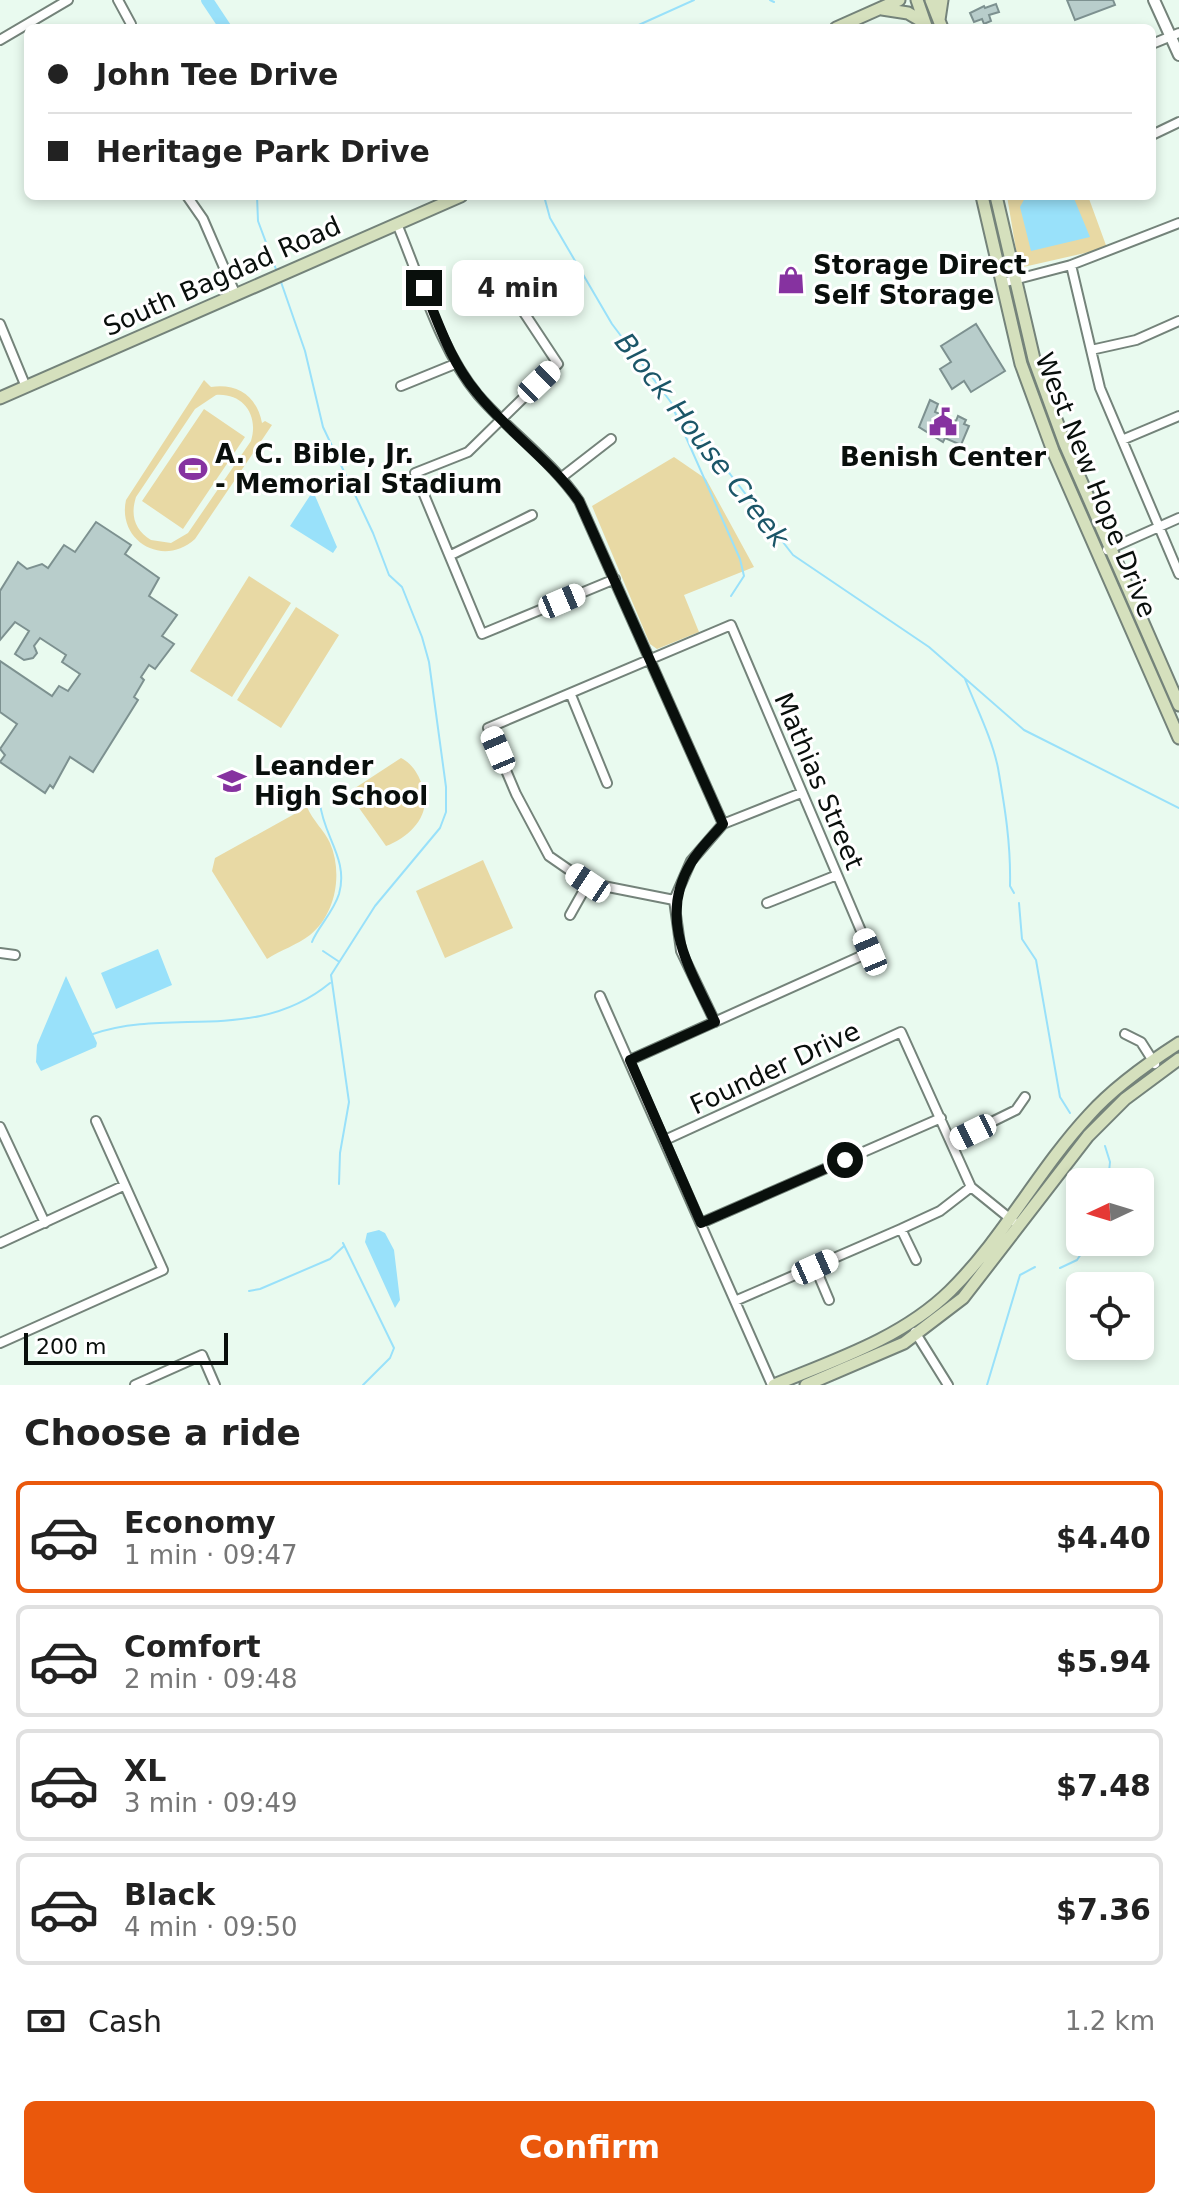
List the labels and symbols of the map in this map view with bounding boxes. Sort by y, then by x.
street label: South Bagdad Road [99,210,345,342]
place label: Storage Direct Self Storage [813,250,1026,310]
callout: 4 min [452,260,584,316]
shop icon: Storage Direct Self Storage [776,265,806,295]
route end [406,270,442,306]
water label: Block House Creek [608,326,797,555]
street label: West New Hope Drive [1029,348,1163,622]
car [513,357,565,407]
public building icon: Benish Center [928,407,958,437]
place label: A. C. Bible, Jr. - Memorial Stadium [215,439,502,499]
place label: Benish Center [840,442,1046,472]
sports icon: A. C. Bible, Jr. - Memorial Stadium [178,454,208,484]
car [535,581,589,621]
street label: Mathias Street [768,688,870,874]
car [478,723,518,777]
place label: Leander High School [254,751,428,811]
school or university icon: Leander High School [217,766,247,796]
car [561,860,615,906]
car [850,925,890,979]
street label: Founder Drive [685,1016,865,1120]
car [946,1111,1000,1153]
route start [827,1142,863,1178]
north arrow [1066,1168,1154,1256]
car [788,1246,842,1288]
scale bar [24,1329,228,1365]

